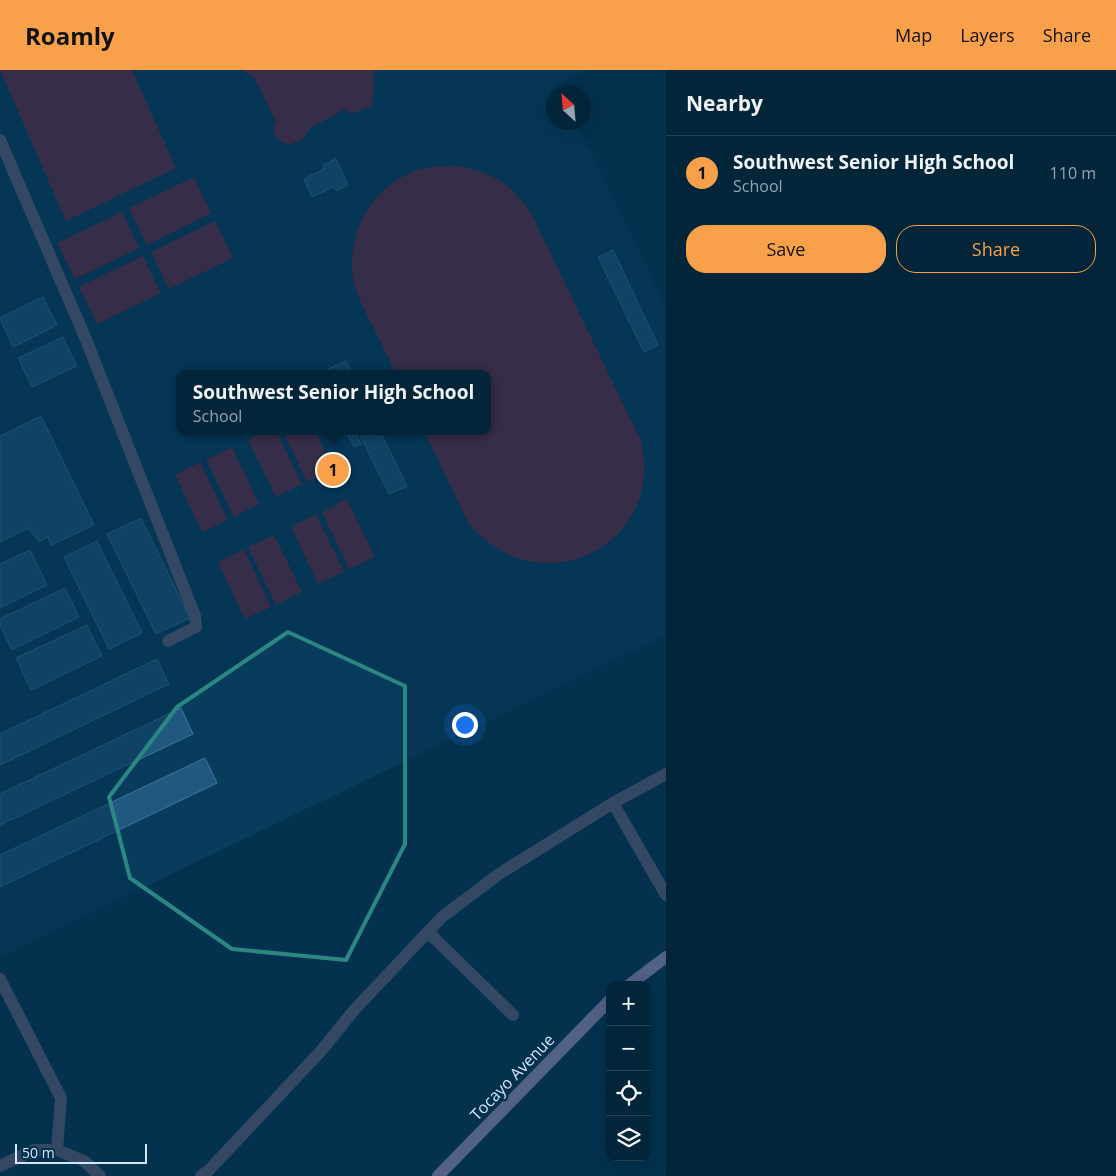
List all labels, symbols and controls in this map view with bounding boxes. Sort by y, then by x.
text: Roamly [25,19,115,52]
text: Map [895,23,932,47]
text: Layers [960,23,1015,47]
text: Share [1043,23,1091,47]
north arrow [546,85,591,130]
text: Nearby [686,89,763,117]
text: Southwest Senior High School [733,149,1014,175]
text: 1 [697,162,707,184]
text: 110 m [1050,162,1096,184]
text: School [733,175,783,197]
button: Save [686,225,886,273]
button: Share [896,225,1096,273]
popup [176,370,491,435]
text: Southwest Senior High School [193,379,474,405]
text: School [193,405,242,427]
pin: 1 [317,451,349,489]
your location [452,712,478,738]
map controls [606,981,651,1161]
button: + [606,981,651,1026]
button: − [606,1026,651,1071]
street label: Tocayo Avenue [465,1029,559,1125]
button: locate [606,1071,651,1116]
button: layers [606,1116,651,1161]
scale bar [15,1141,148,1164]
text: 50 m [22,1143,55,1162]

